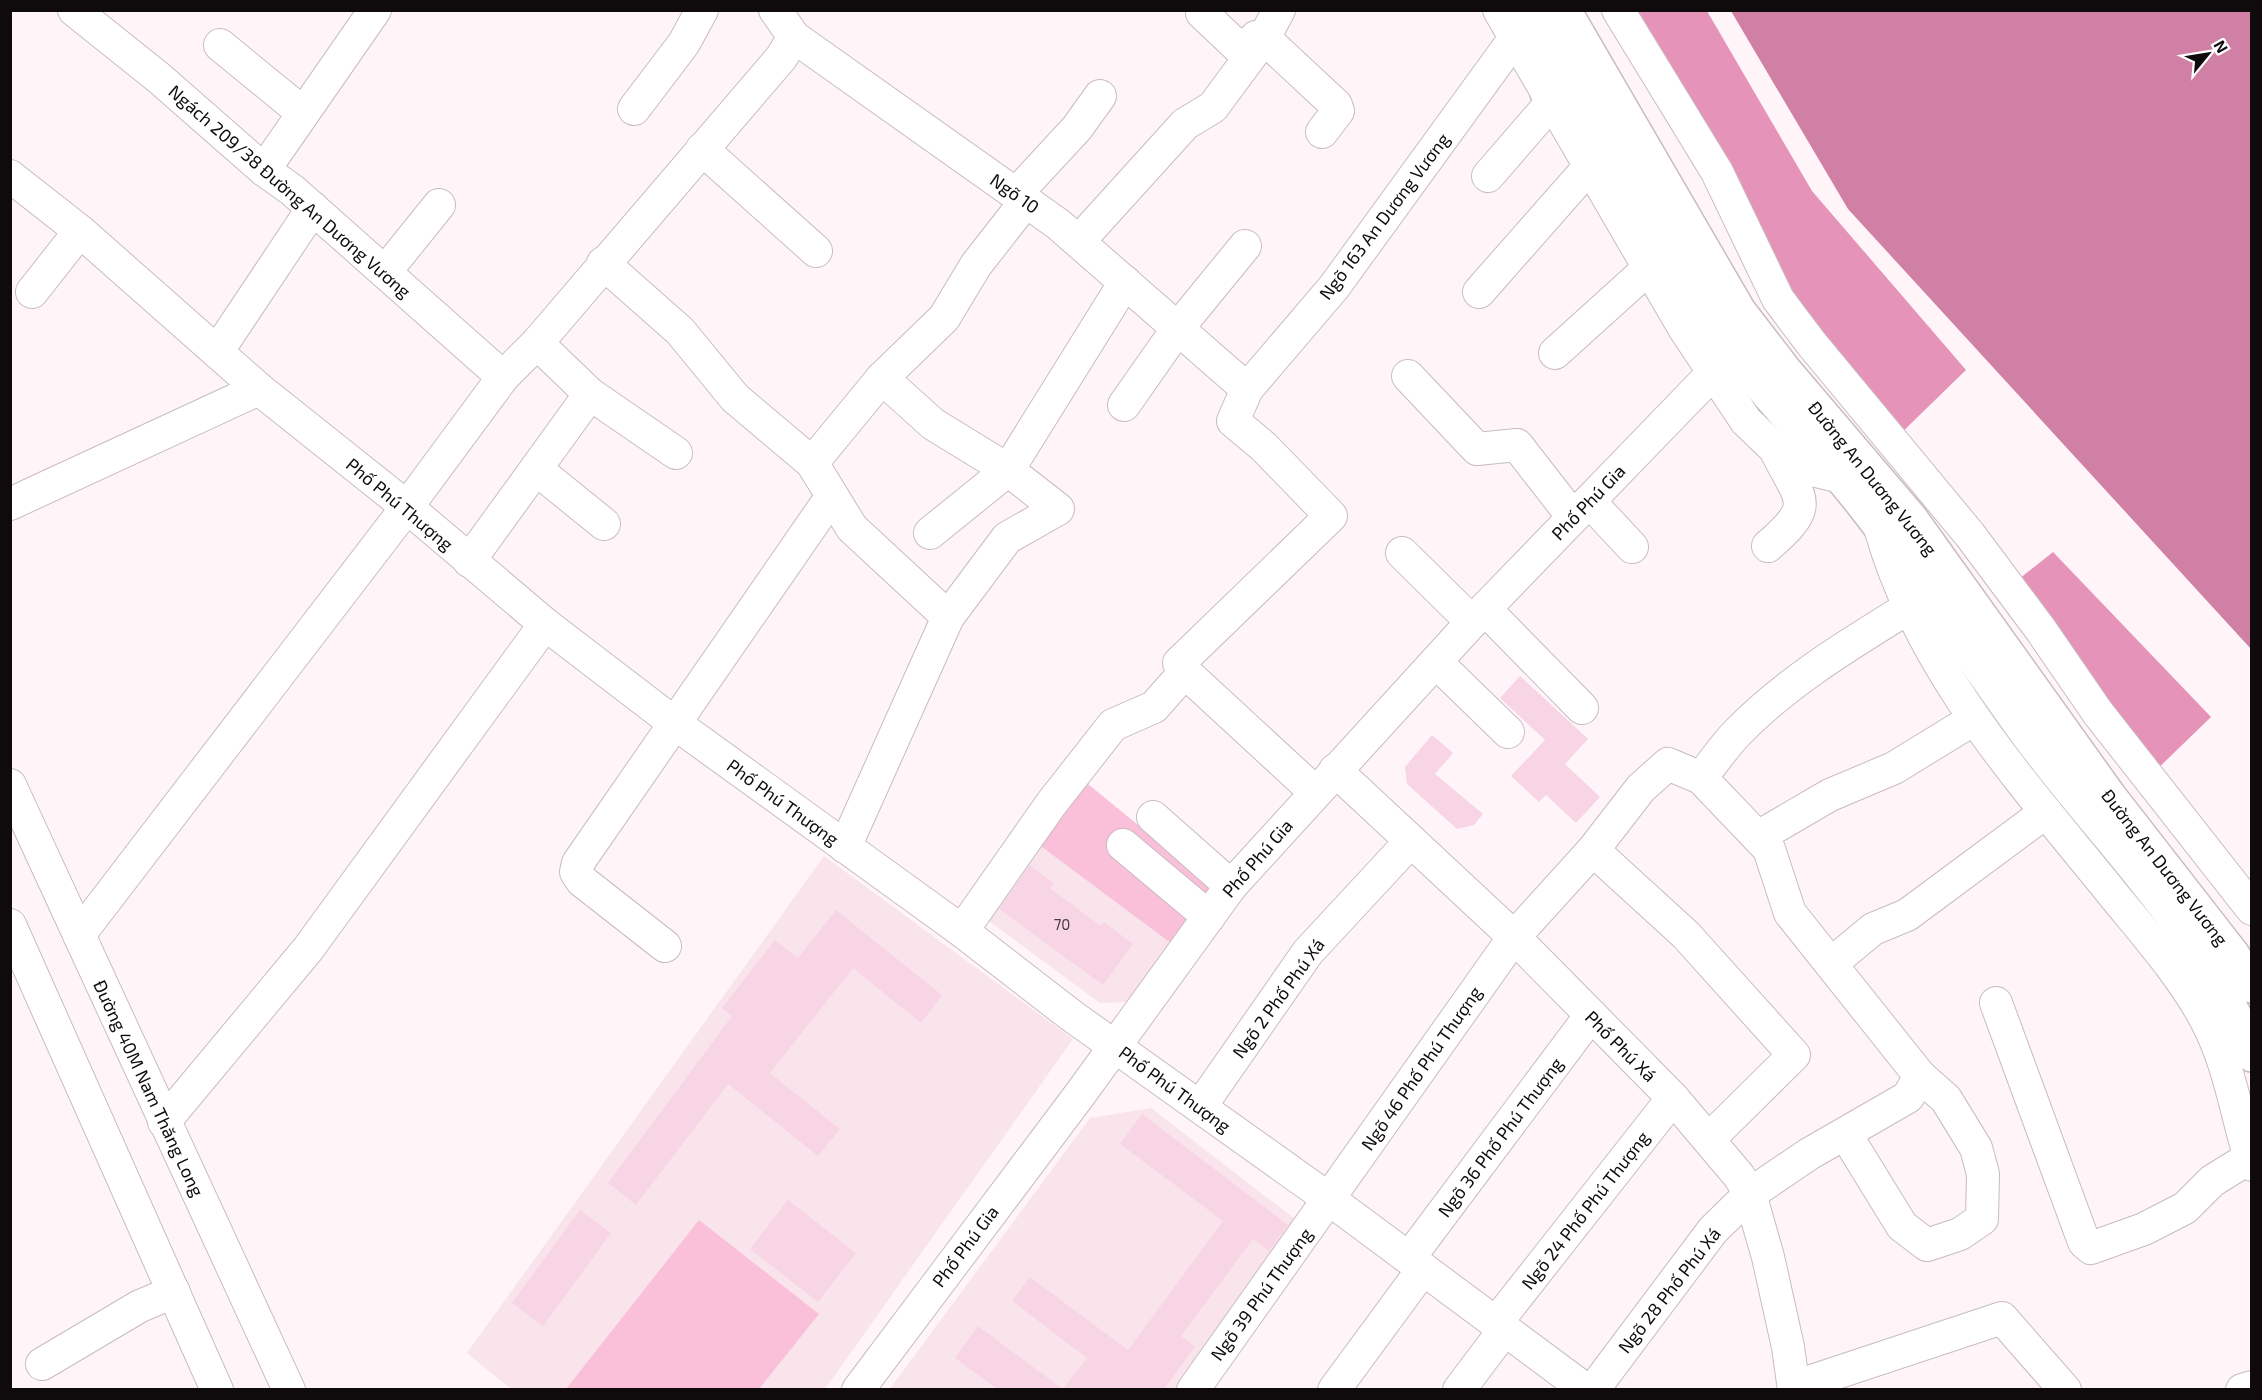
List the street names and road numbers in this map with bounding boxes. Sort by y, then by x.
street label: Ngách 209/38 Đường An Dương Vương [164,80,416,302]
street label: Ngõ 163 An Dương Vương [1314,128,1454,304]
street label: Ngõ 10 [986,168,1044,218]
street label: Đường An Dương Vương [1804,396,1942,560]
street label: Phố Phú Thượng [342,453,458,555]
street label: Phố Phú Gia [1547,460,1629,544]
street label: Phố Phú Thượng [723,754,843,850]
street label: Đường An Dương Vương [2097,784,2233,950]
street label: Phố Phú Gia [1217,814,1297,902]
street label: Ngõ 2 Phố Phú Xá [1227,934,1329,1062]
street label: Đường 40M Nam Thăng Long [89,976,209,1200]
street label: Ngõ 46 Phố Phú Thượng [1356,982,1486,1154]
street label: Phố Phú Xá [1581,1006,1661,1086]
street label: Phố Phú Thượng [1115,1041,1235,1137]
street label: Ngõ 36 Phố Phú Thượng [1433,1053,1567,1221]
street label: Ngõ 24 Phố Phú Thượng [1516,1126,1654,1294]
street label: Phố Phú Gia [927,1201,1003,1291]
street label: Ngõ 39 Phú Thượng [1205,1223,1317,1365]
street label: Ngõ 28 Phố Phú Xá [1613,1223,1725,1357]

